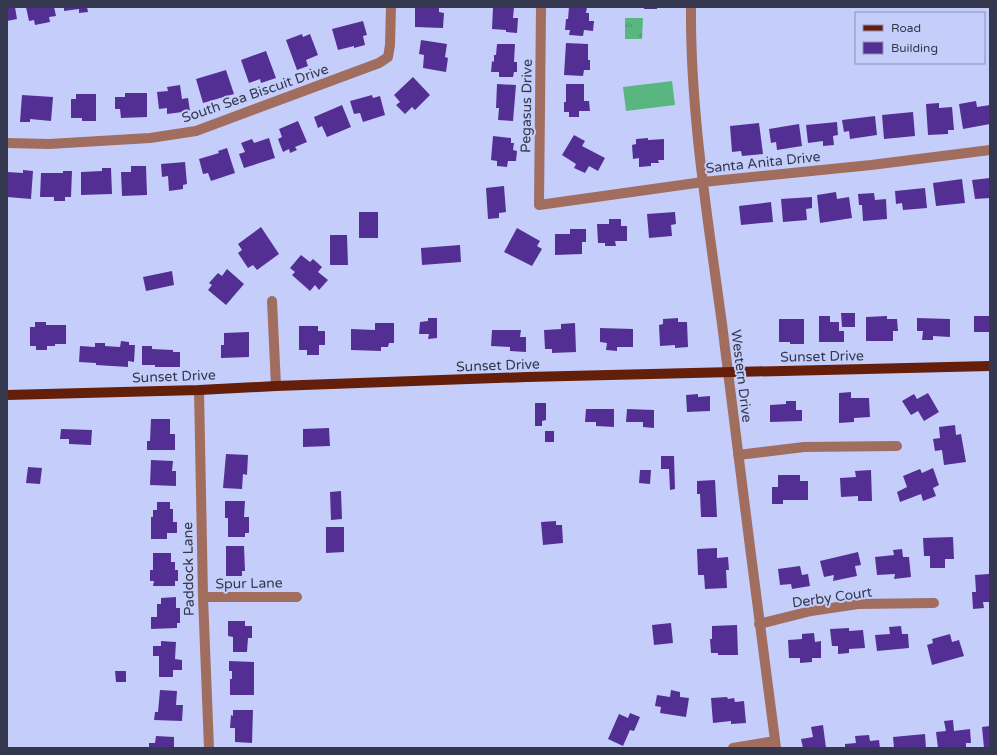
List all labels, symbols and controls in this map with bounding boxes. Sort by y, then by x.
legend [855,12,985,64]
text: Road [891,21,921,35]
text: Building [891,41,938,55]
street label: Pegasus Drive [517,59,536,153]
street label: South Sea Biscuit Drive [180,60,331,127]
street label: Santa Anita Drive [705,148,821,177]
street label: Western Drive [727,329,756,423]
street label: Sunset Drive [780,347,864,366]
street label: Sunset Drive [456,356,540,375]
street label: Sunset Drive [132,367,216,386]
street label: Paddock Lane [179,522,198,616]
street label: Spur Lane [215,574,283,593]
street label: Derby Court [791,583,874,612]

